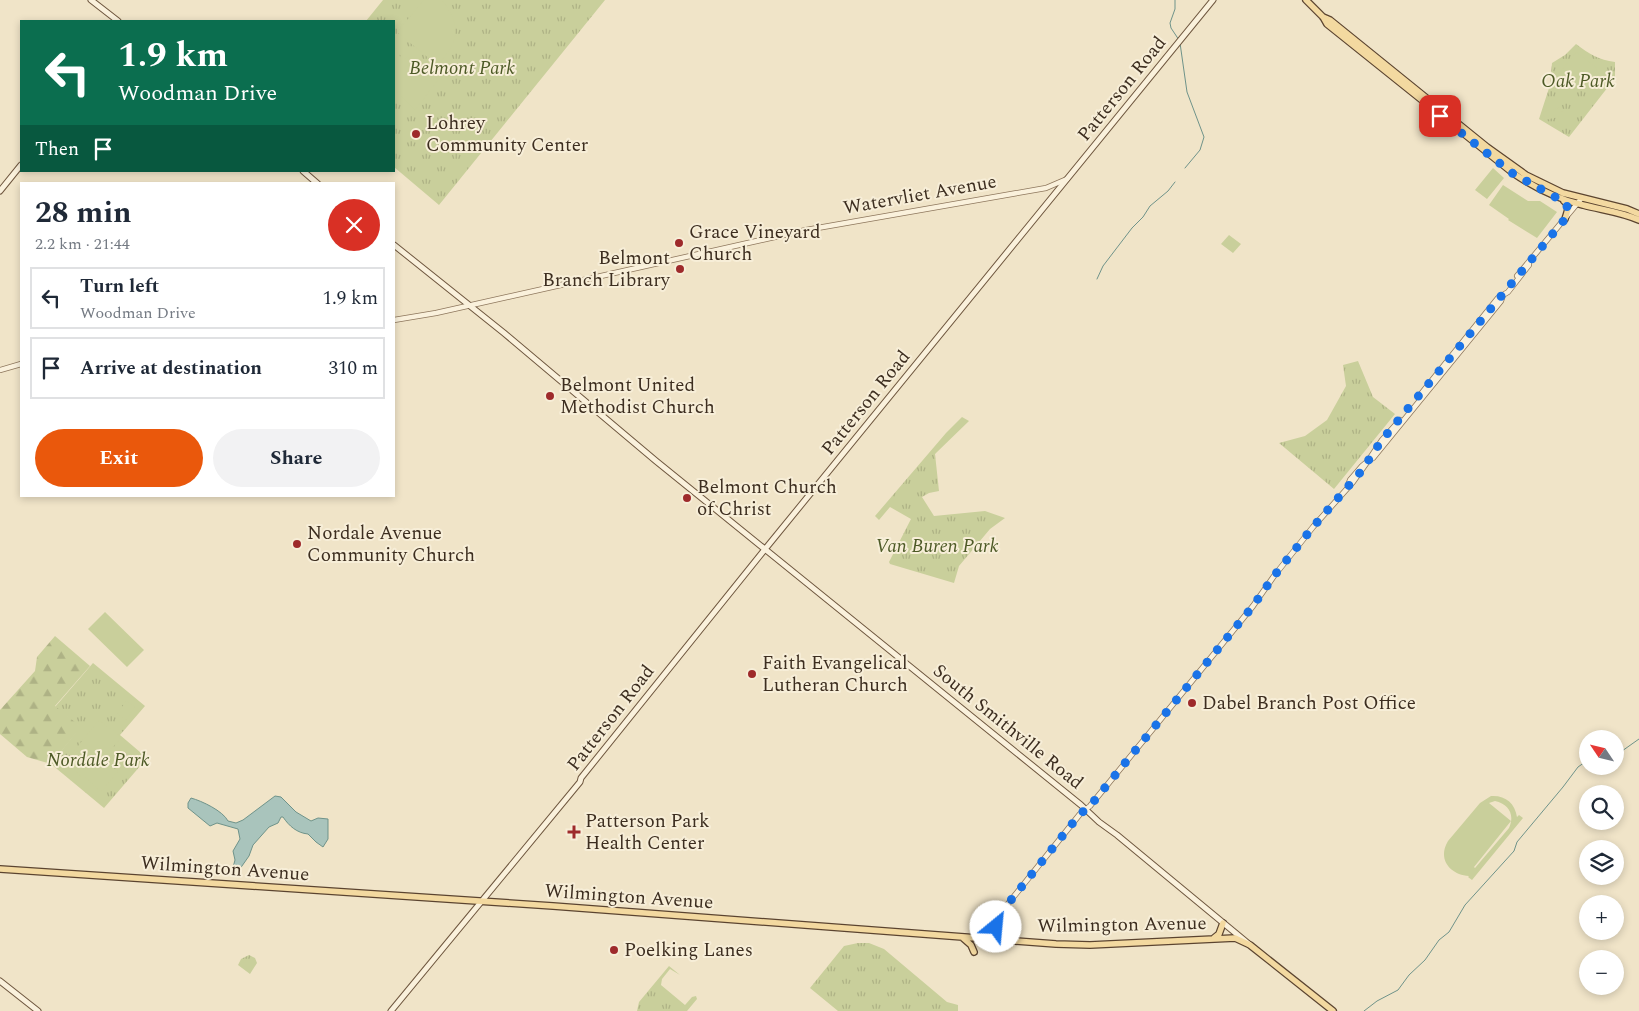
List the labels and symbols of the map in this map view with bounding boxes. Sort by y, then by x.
street label: Patterson Road [1070,30,1174,148]
park label: Belmont Park [409,54,515,83]
park label: Oak Park [1541,67,1615,96]
pin [1419,95,1461,137]
place label: Lohrey Community Center [426,109,589,160]
marker: Lohrey Community Center [410,128,422,140]
street label: Watervliet Avenue [841,167,999,223]
place label: Grace Vineyard Church [689,218,821,269]
marker: Grace Vineyard Church [673,237,685,249]
place label: Belmont Branch Library [542,244,671,295]
marker: Belmont Branch Library [674,263,686,275]
street label: Patterson Road [814,344,918,462]
place label: Belmont United Methodist Church [560,371,715,422]
marker: Belmont United Methodist Church [544,390,556,402]
place label: Belmont Church of Christ [697,473,837,524]
marker: Belmont Church of Christ [681,492,693,504]
place label: Nordale Avenue Community Church [307,519,475,570]
park label: Van Buren Park [875,532,999,561]
marker: Nordale Avenue Community Church [291,538,303,550]
place label: Faith Evangelical Lutheran Church [762,649,908,700]
street label: South Smithville Road [926,657,1090,797]
street label: Patterson Road [560,659,662,777]
marker: Faith Evangelical Lutheran Church [746,668,758,680]
place label: Dabel Branch Post Office [1202,689,1416,718]
marker: Dabel Branch Post Office [1186,697,1198,709]
north arrow [1579,730,1624,775]
park label: Nordale Park [47,746,150,775]
place label: Patterson Park Health Center [585,807,710,858]
marker: Patterson Park Health Center [567,825,581,839]
street label: Wilmington Avenue [140,849,310,889]
street label: Wilmington Avenue [544,877,714,917]
position arrow [969,900,1021,952]
street label: Wilmington Avenue [1037,909,1207,941]
place label: Poelking Lanes [624,936,753,965]
marker: Poelking Lanes [608,944,620,956]

